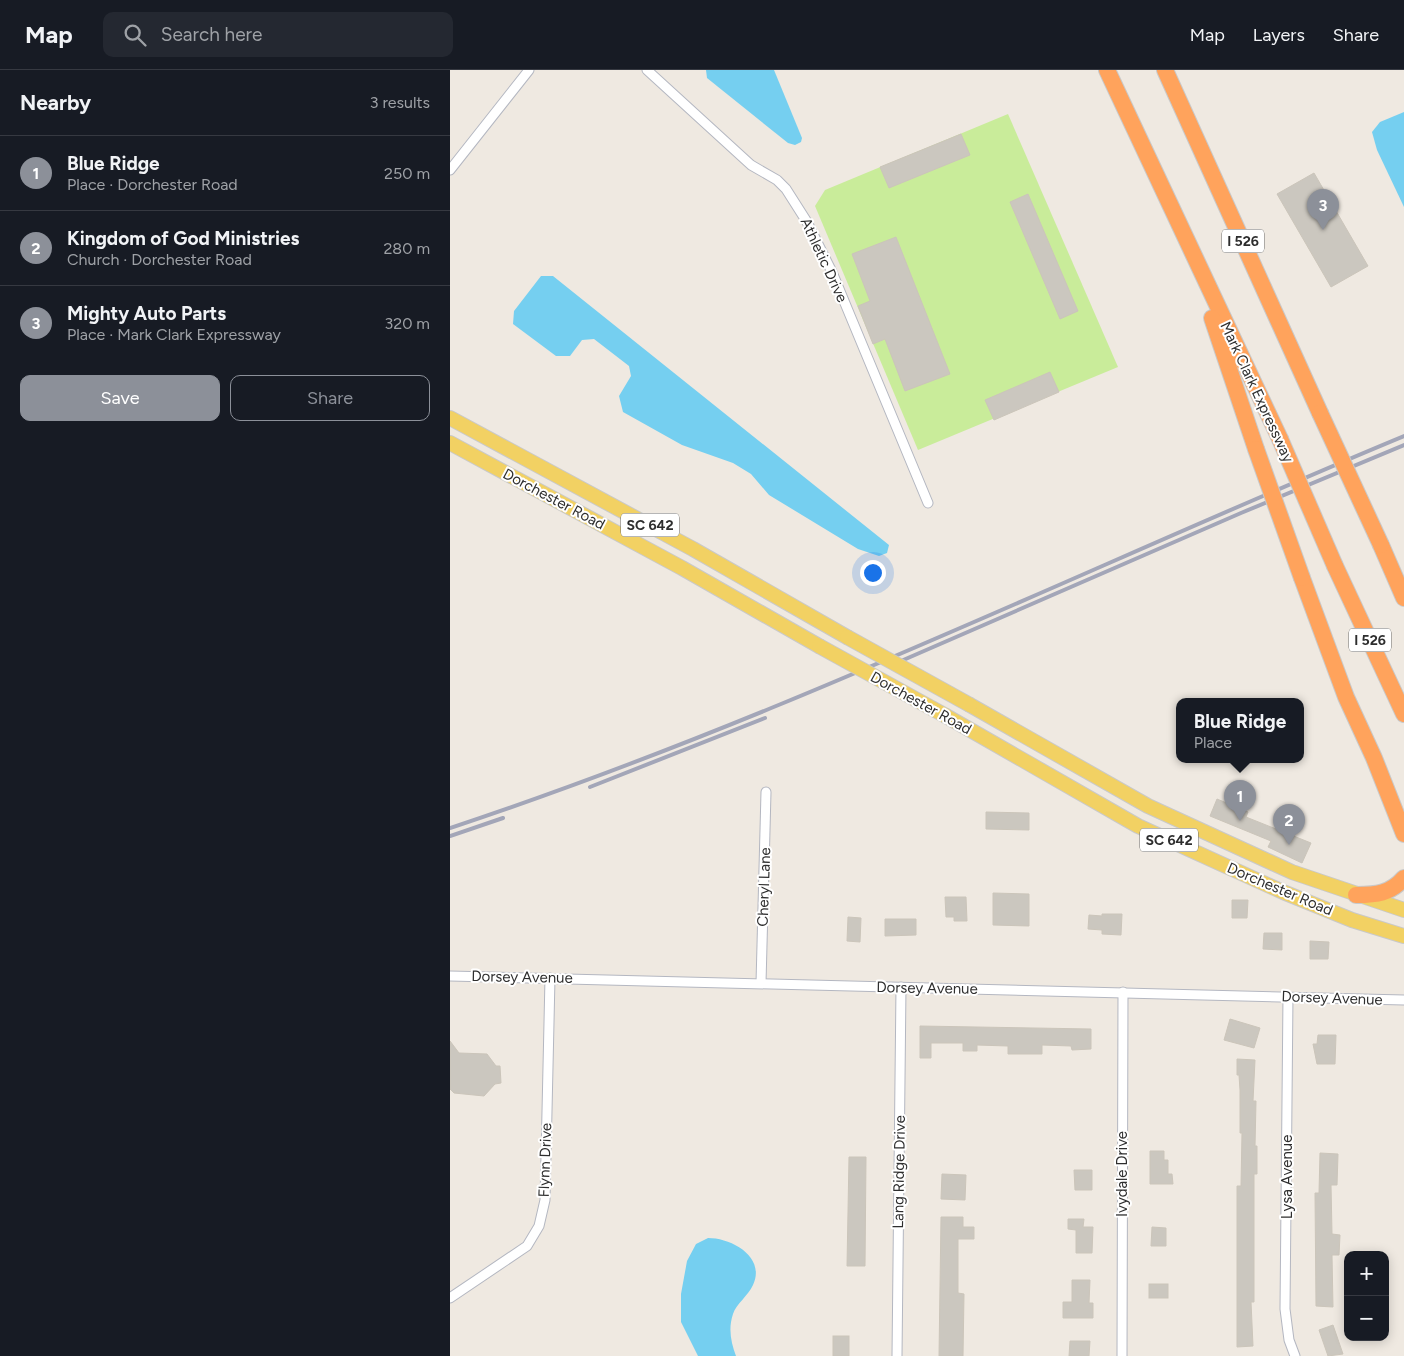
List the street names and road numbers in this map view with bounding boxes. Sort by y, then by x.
street label: Athletic Drive [797,215,851,305]
road number: I 526 [1222,230,1264,252]
street label: Mark Clark Expressway [1216,319,1298,465]
street label: Dorchester Road [500,465,608,533]
road number: SC 642 [621,514,679,536]
road number: I 526 [1349,628,1391,652]
street label: Dorchester Road [867,668,975,738]
road number: SC 642 [1140,828,1198,852]
street label: Cheryl Lane [754,847,774,927]
street label: Dorchester Road [1225,859,1335,919]
street label: Dorsey Avenue [471,967,573,987]
street label: Dorsey Avenue [876,978,978,998]
street label: Dorsey Avenue [1281,987,1383,1009]
street label: Lang Ridge Drive [889,1115,909,1229]
street label: Flynn Drive [535,1122,555,1198]
street label: Ivydale Drive [1113,1131,1131,1217]
street label: Lysa Avenue [1278,1135,1296,1219]

